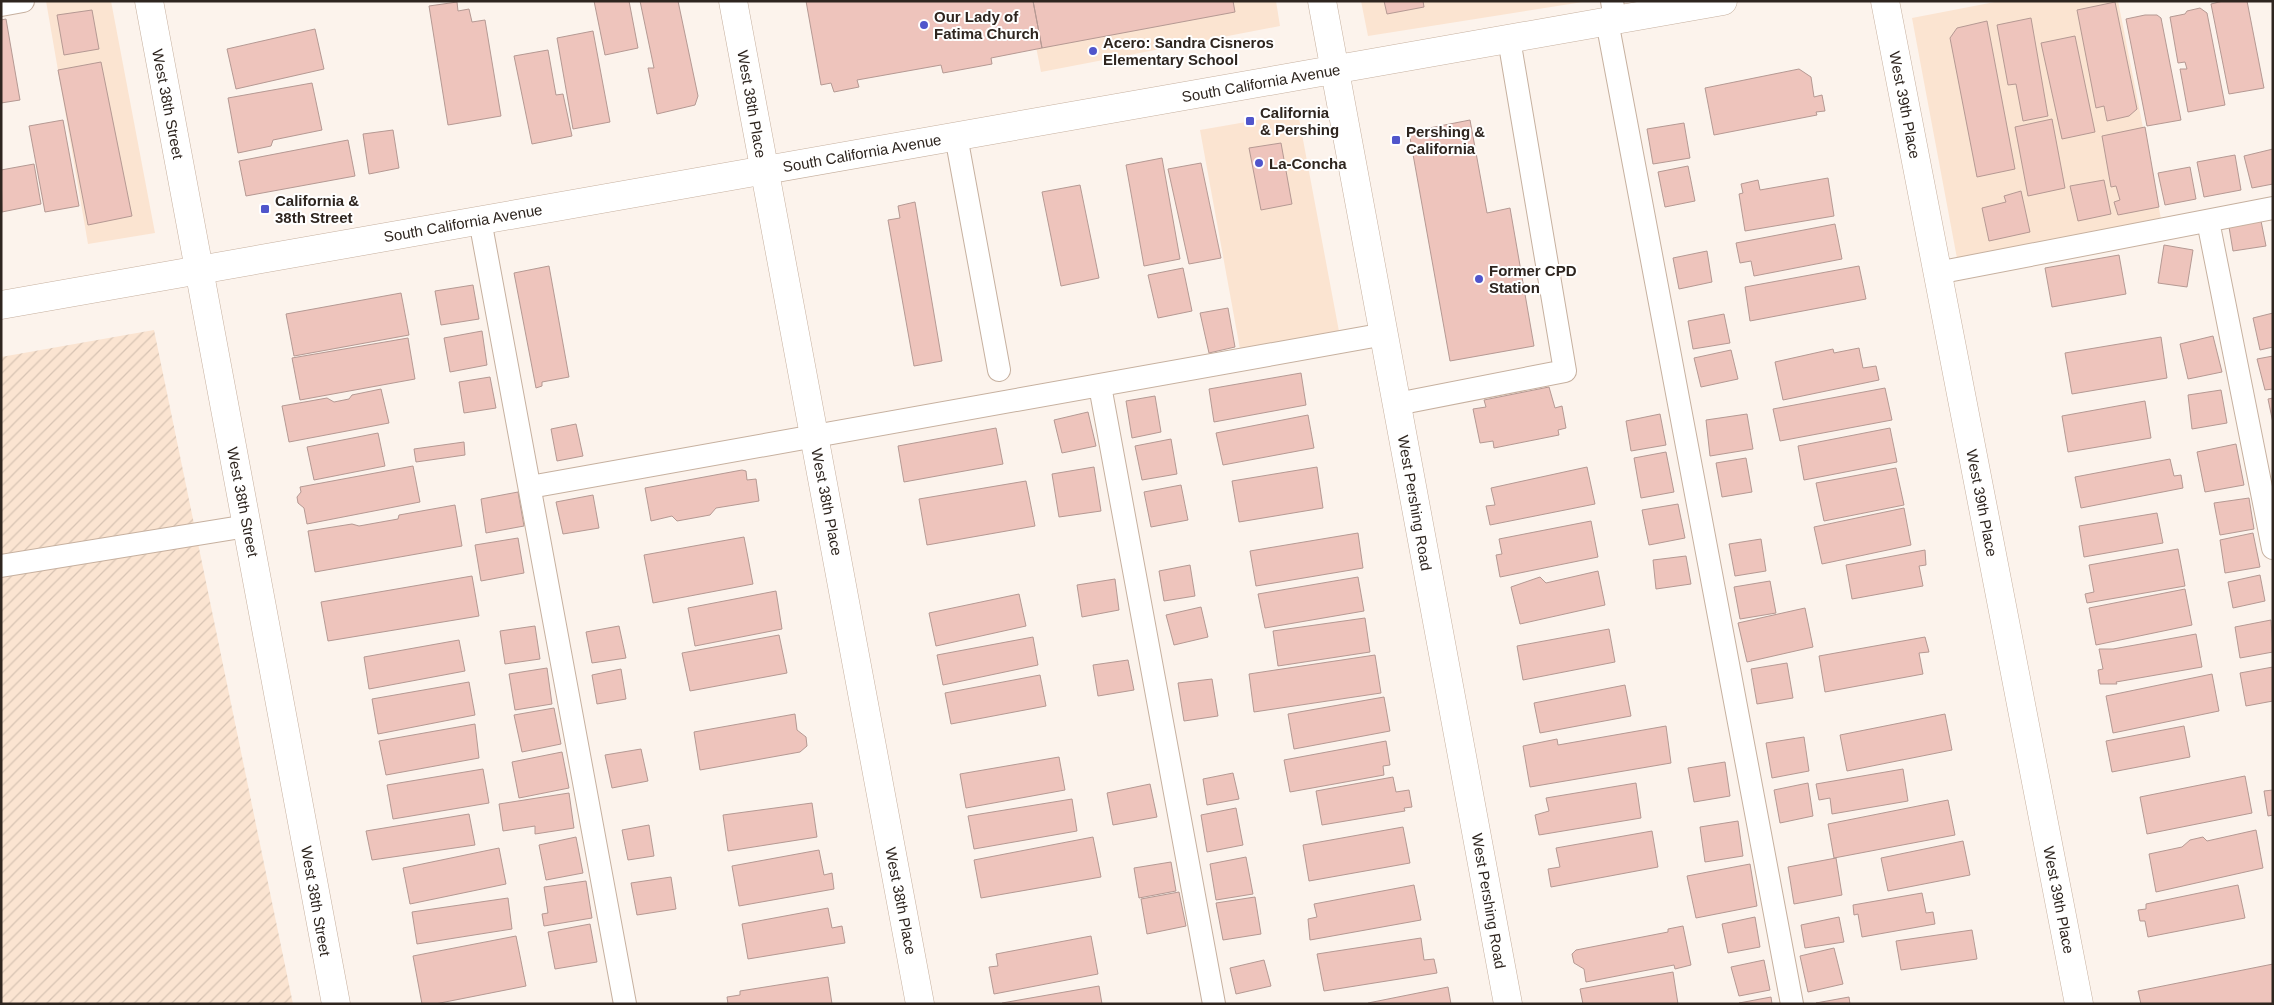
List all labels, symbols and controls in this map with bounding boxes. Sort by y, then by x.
place label: Our Lady of Fatima Church [934,8,1039,42]
marker: Our Lady of Fatima Church [918,19,930,31]
place label: Acero: Sandra Cisneros Elementary School [1103,34,1274,68]
marker: Acero: Sandra Cisneros Elementary School [1087,45,1099,57]
street label: West 38th Street [149,48,187,161]
street label: West 38th Place [734,49,770,159]
street label: West 39th Place [1886,50,1924,160]
street label: South California Avenue [1180,61,1342,105]
place label: California & Pershing [1260,104,1339,138]
marker: California & Pershing [1244,115,1256,127]
place label: Pershing & California [1406,123,1485,157]
street label: South California Avenue [781,131,943,175]
marker: Pershing & California [1390,134,1402,146]
place label: La-Concha [1269,155,1347,172]
marker: La-Concha [1253,157,1265,169]
place label: California & 38th Street [275,192,359,226]
street label: South California Avenue [382,201,544,245]
marker: California & 38th Street [259,203,271,215]
place label: Former CPD Station [1489,262,1577,296]
marker: Former CPD Station [1473,273,1485,285]
street label: West Pershing Road [1395,434,1435,572]
street label: West 38th Street [224,446,262,559]
street label: West 38th Place [808,447,846,557]
street label: West 39th Place [1963,448,2001,558]
street label: West Pershing Road [1469,832,1509,970]
street label: West 38th Street [298,845,334,958]
street label: West 39th Place [2040,845,2078,955]
street label: West 38th Place [882,846,920,956]

